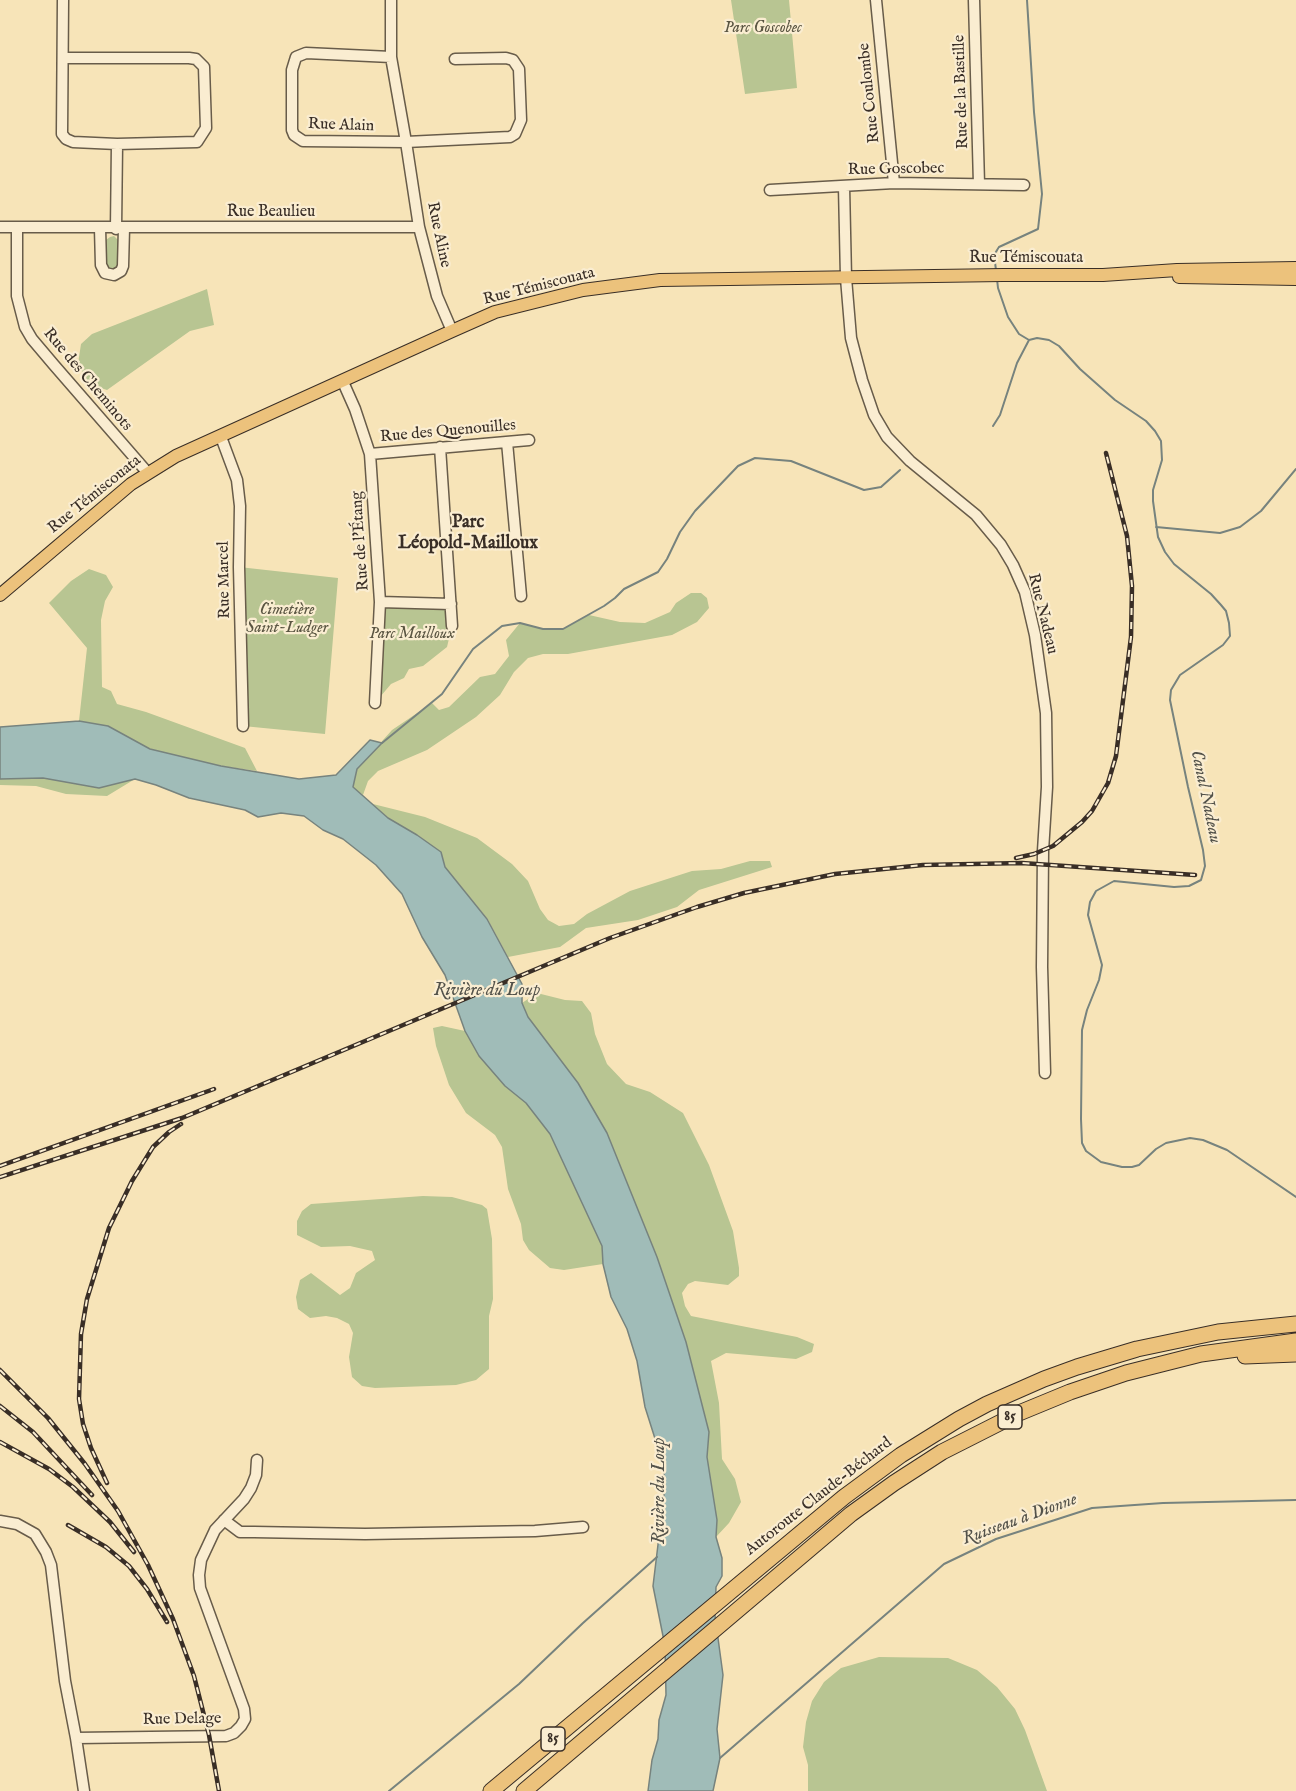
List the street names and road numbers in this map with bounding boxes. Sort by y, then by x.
street label: Rue de la Bastille [950,35,974,149]
street label: Rue Coulombe [855,42,885,144]
street label: Rue Alain [308,115,374,137]
street label: Rue Goscobec [848,160,944,180]
street label: Rue Aline [422,200,454,270]
street label: Rue Beaulieu [227,203,315,223]
street label: Rue Témiscouata [969,249,1083,269]
street label: Rue Témiscouata [481,264,597,310]
street label: Rue des Cheminots [38,325,136,435]
street label: Rue des Quenouilles [379,416,517,448]
street label: Rue Témiscouata [45,452,145,538]
street label: Rue de l'Étang [348,490,374,592]
street label: Rue Marcel [215,541,235,619]
street label: Rue Nadeau [1023,572,1061,656]
road number: 85 [998,1405,1022,1429]
street label: Autoroute Claude-Béchard [742,1434,896,1560]
street label: Rue Delage [142,1710,222,1730]
road number: 85 [541,1727,565,1751]

